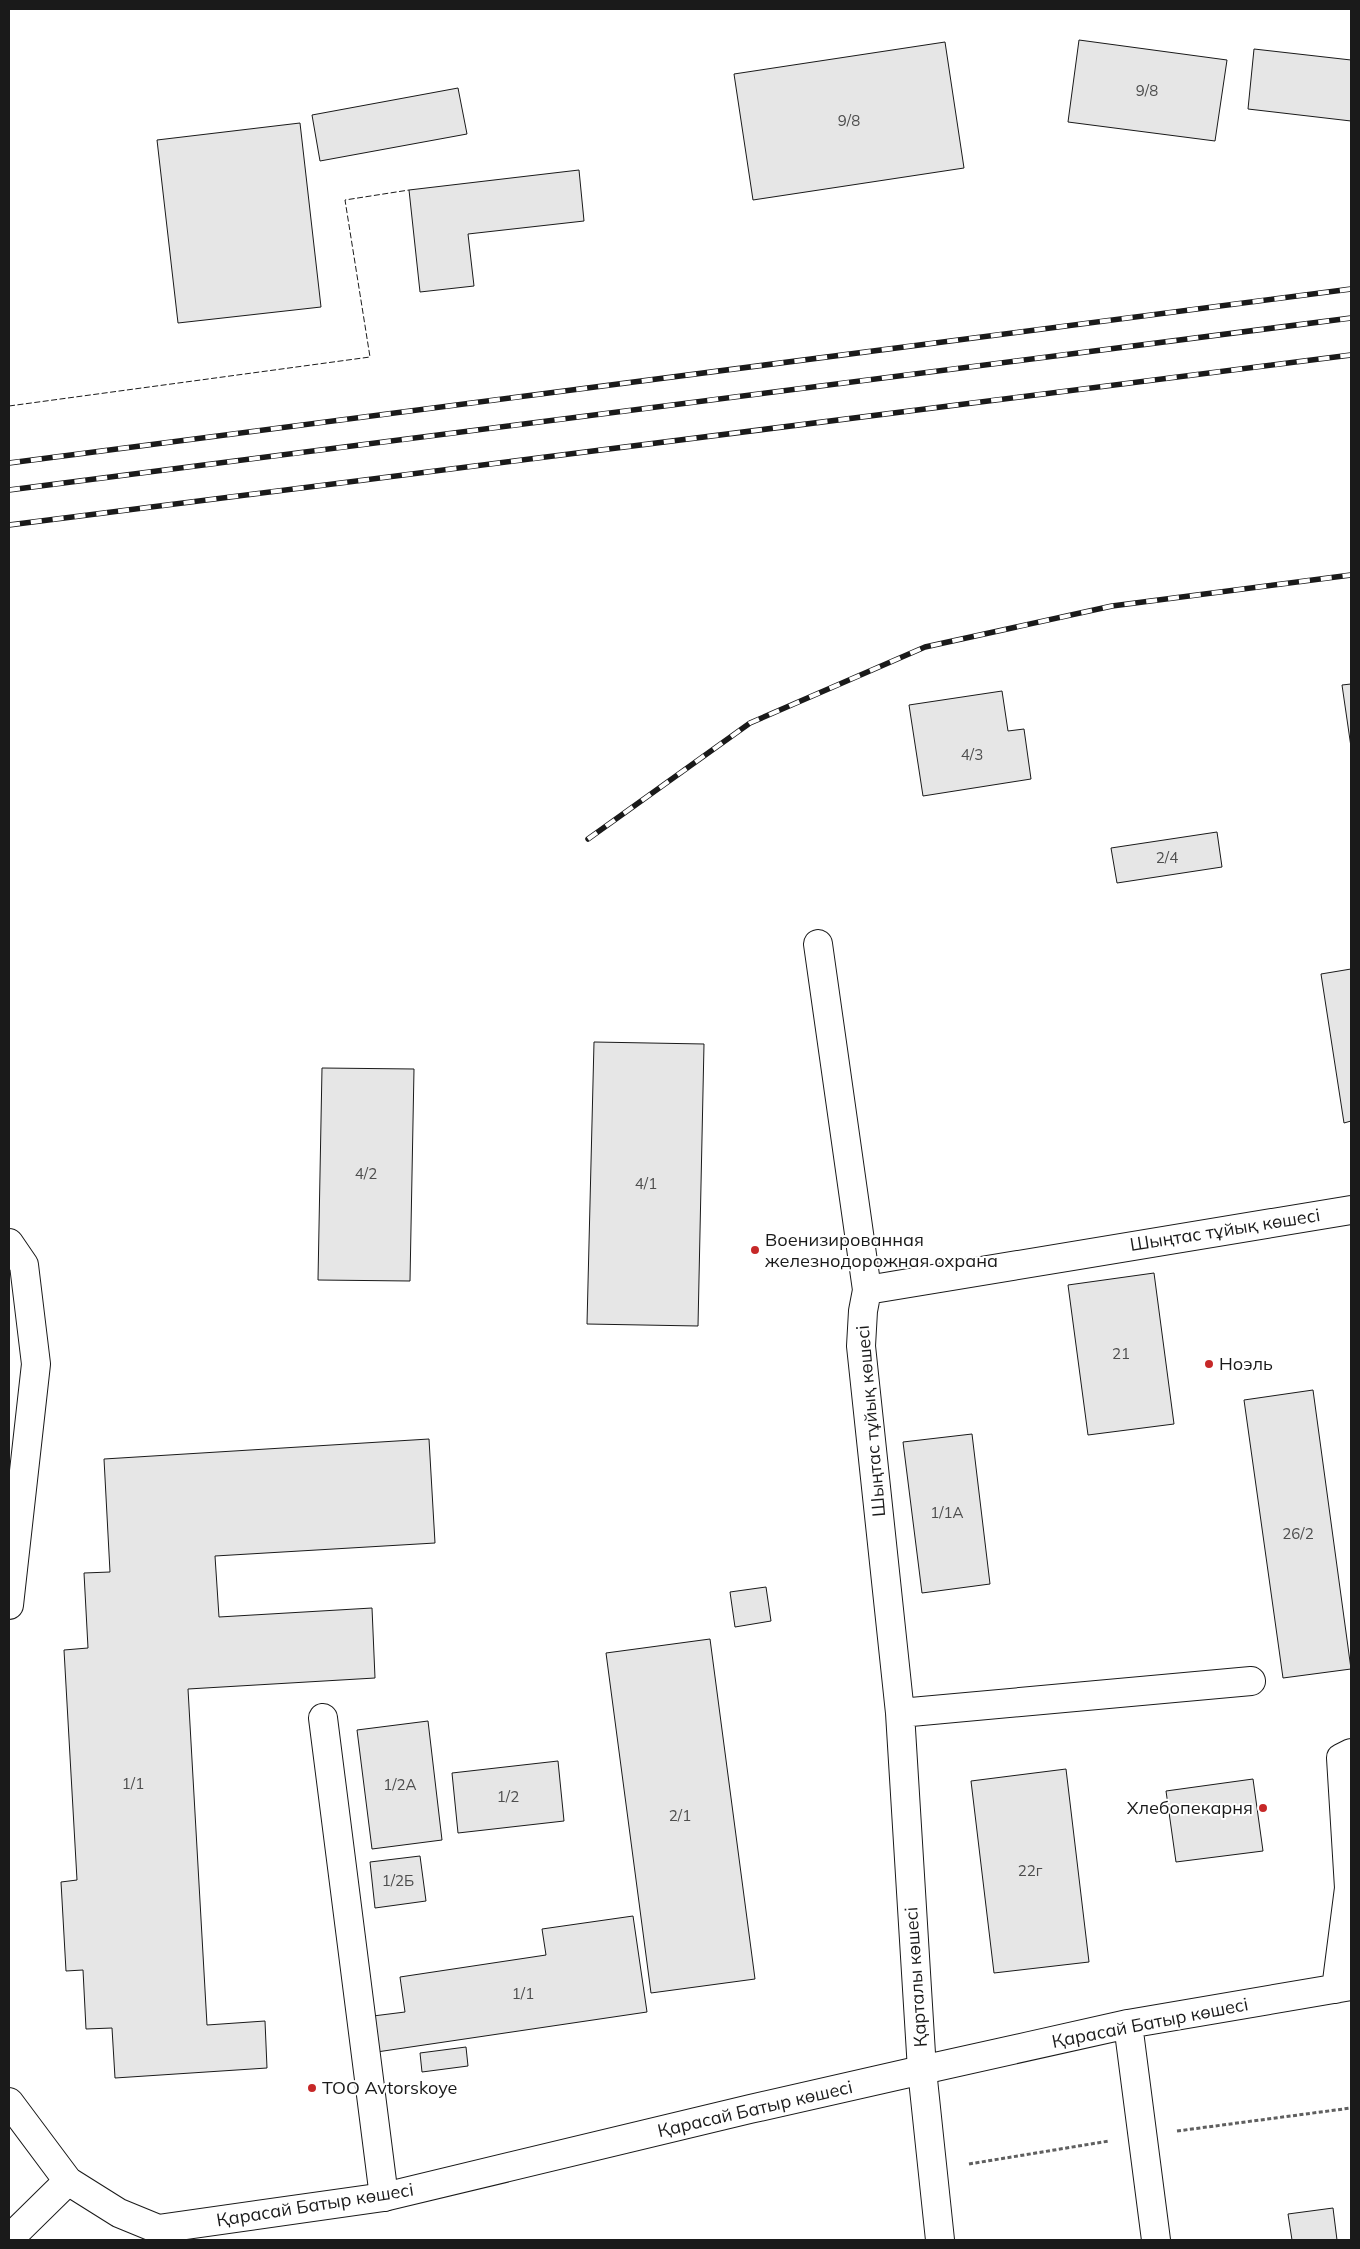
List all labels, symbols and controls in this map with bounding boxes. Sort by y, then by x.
house number: 9/8 [1136,81,1158,100]
house number: 9/8 [838,111,860,130]
house number: 4/3 [961,745,983,764]
house number: 2/4 [1156,848,1178,867]
house number: 4/2 [355,1164,377,1183]
house number: 4/1 [635,1174,657,1193]
street label: Шыңтас тұйық көшесі [1128,1203,1322,1256]
place label: Военизированная железнодорожная охрана [765,1228,998,1272]
marker: Военизированная железнодорожная охрана [749,1244,761,1256]
street label: Шыңтас тұйық көшесі [851,1324,890,1518]
house number: 21 [1112,1344,1130,1363]
place label: Ноэль [1219,1352,1273,1375]
marker: Ноэль [1203,1358,1215,1370]
house number: 1/1А [930,1503,964,1522]
house number: 26/2 [1282,1524,1314,1543]
house number: 1/1 [122,1774,144,1793]
house number: 1/2А [383,1775,417,1794]
house number: 1/2 [497,1787,519,1806]
place label: Хлебопекарня [1127,1796,1253,1819]
marker: Хлебопекарня [1257,1802,1269,1814]
house number: 2/1 [669,1806,691,1825]
house number: 22г [1018,1861,1043,1880]
house number: 1/2Б [382,1871,414,1890]
street label: Қарталы көшесі [899,1906,932,2048]
house number: 1/1 [512,1984,534,2003]
street label: Қарасай Батыр көшесі [1050,1992,1250,2053]
street label: Қарасай Батыр көшесі [655,2075,855,2142]
place label: ТОО Avtorskoye [322,2076,457,2099]
marker: ТОО Avtorskoye [306,2082,318,2094]
street label: Қарасай Батыр көшесі [215,2178,415,2231]

